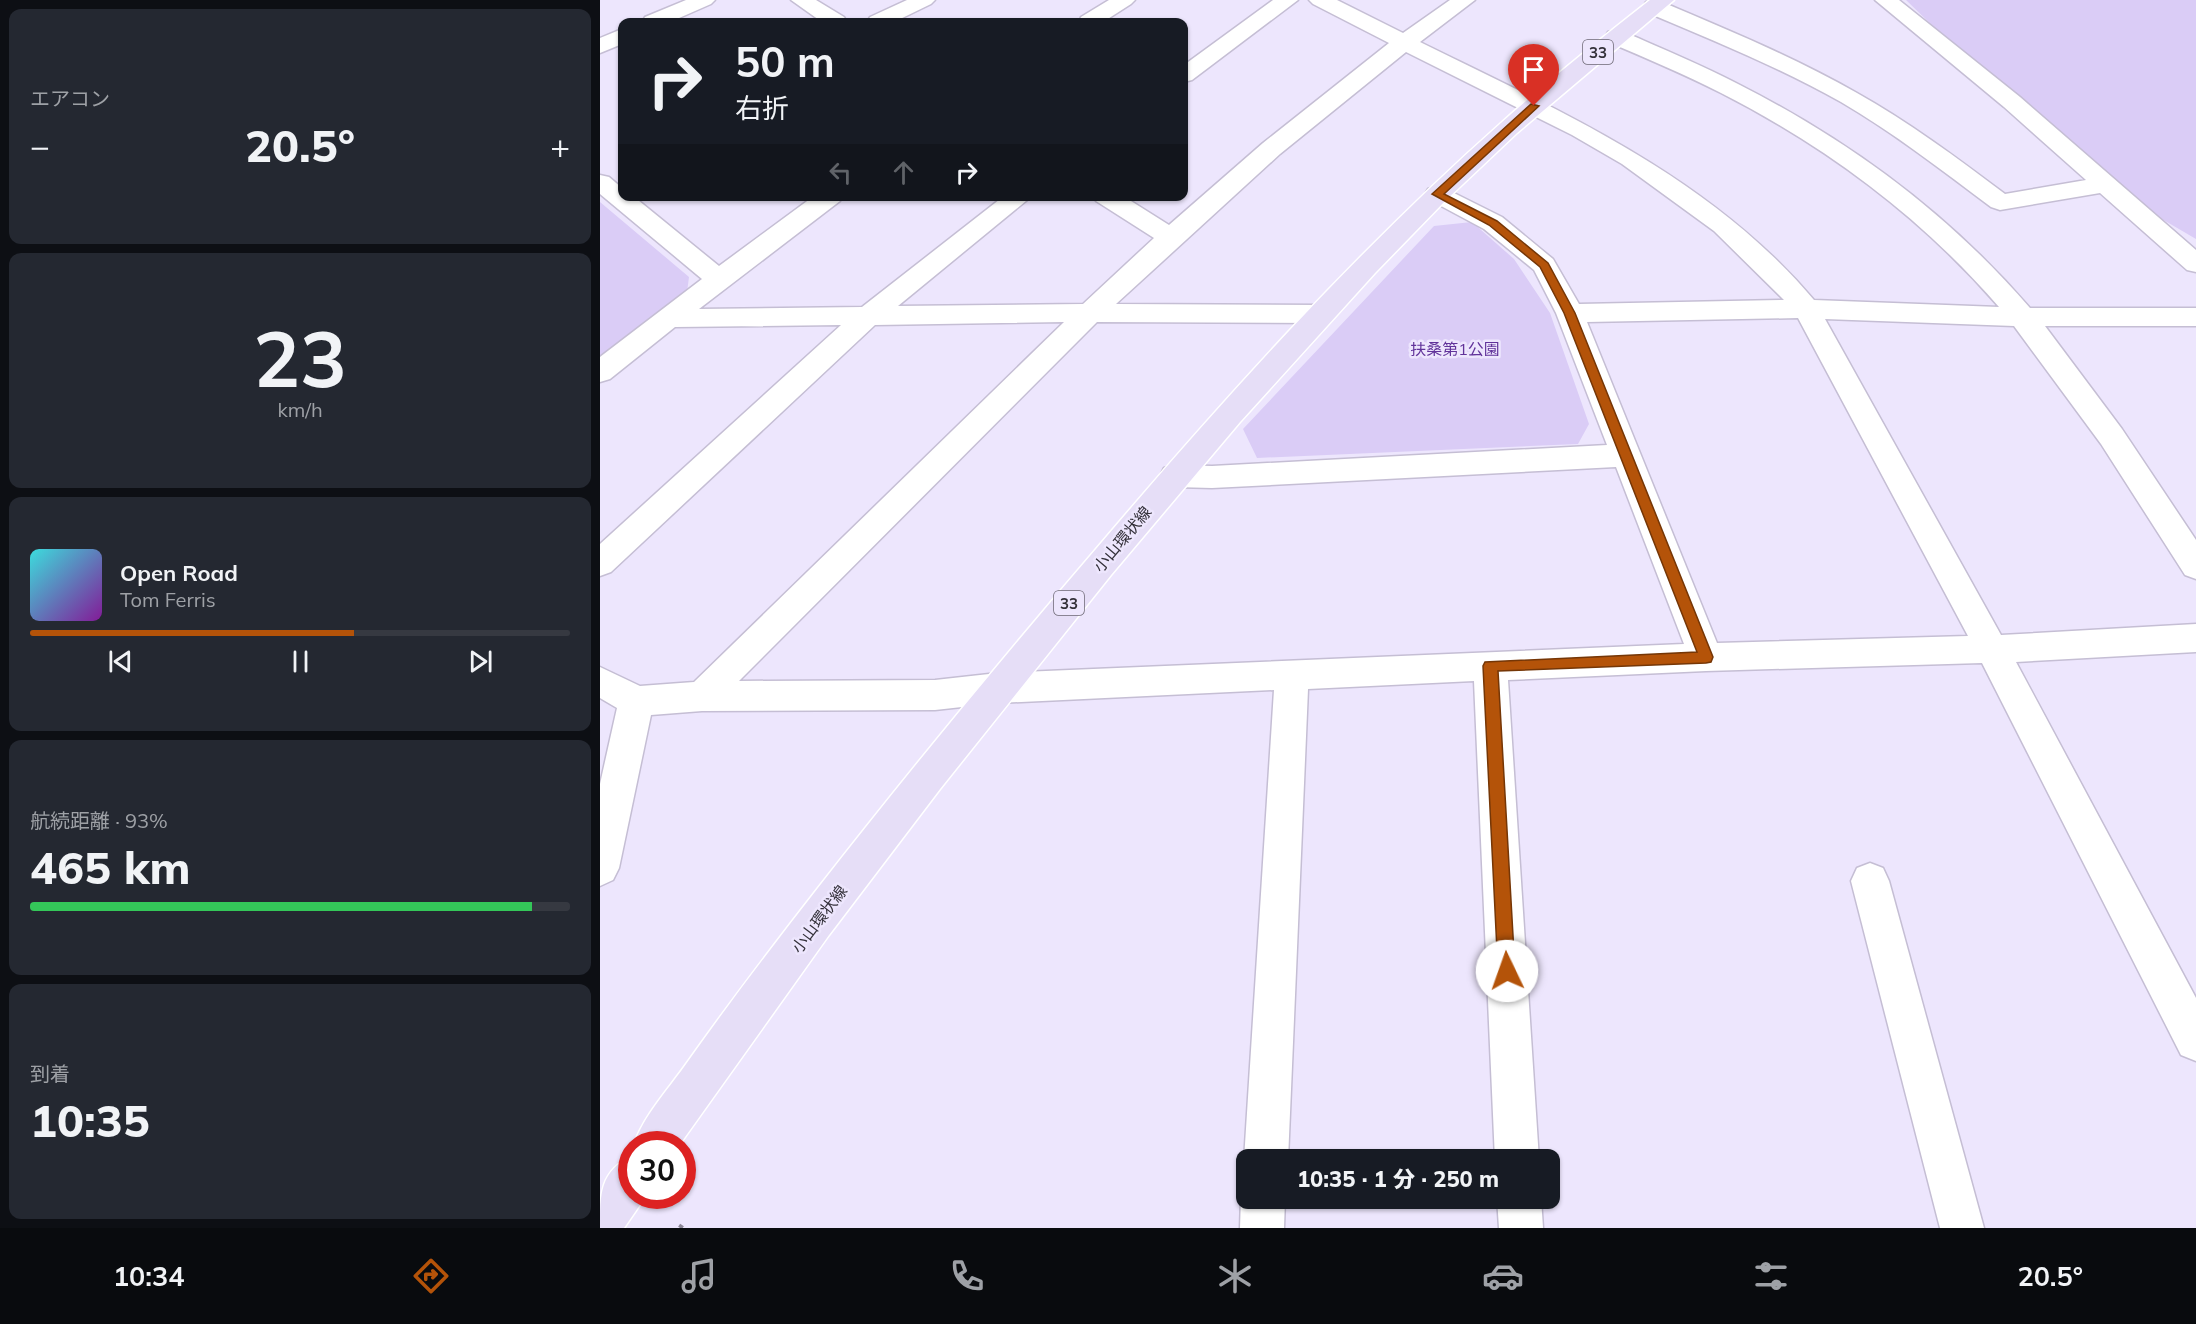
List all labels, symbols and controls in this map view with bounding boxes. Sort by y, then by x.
text: 50 m [735,35,835,88]
road number: 33 [1583,40,1613,64]
icon: right [636,42,714,120]
pin [1508,44,1559,106]
icon: arrive [1517,53,1550,86]
text: エアコン [30,86,110,111]
text: 右折 [735,91,789,125]
text: 20.5° [245,117,355,173]
text: − [30,125,50,166]
text: + [550,125,570,166]
icon: left [824,156,857,189]
icon: ahead [887,156,920,189]
icon: right [950,156,983,189]
text: 23 [253,309,347,407]
park label: 扶桑第1公園 [1410,339,1500,359]
text: km/h [277,397,323,422]
street label: 小山環状線 [1089,502,1155,576]
text: Open Road [120,559,238,587]
text: Tom Ferris [120,587,216,612]
road number: 33 [1054,591,1084,615]
icon: previous [104,645,137,678]
icon: pause [284,645,317,678]
icon: next [464,645,497,678]
text: 航続距離 · 93% [30,808,168,833]
text: 465 km [30,839,191,895]
street label: 小山環状線 [787,881,851,957]
position arrow [1475,939,1539,1003]
text: 到着 [30,1061,70,1086]
text: 10:35 [30,1092,150,1148]
speed limit sign: 30 [618,1131,696,1209]
text: 10:35 · 1 分 · 250 m [1297,1165,1499,1193]
icon: directions [410,1255,452,1297]
icon: music [678,1255,720,1297]
icon: phone [946,1255,988,1297]
icon: climate [1214,1255,1256,1297]
icon: car [1482,1255,1524,1297]
icon: filters [1750,1255,1792,1297]
text: 10:34 [113,1259,184,1293]
text: 20.5° [2017,1259,2083,1293]

